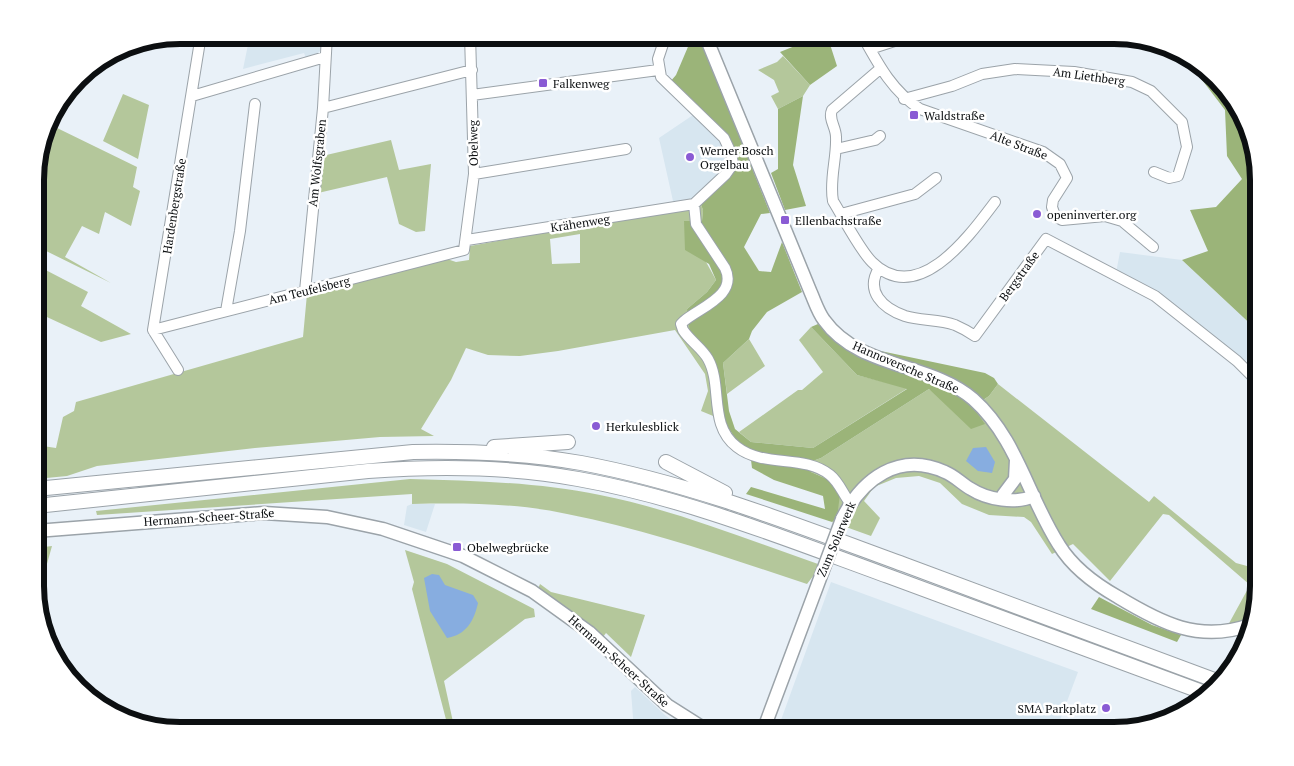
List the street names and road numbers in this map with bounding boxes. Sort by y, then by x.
street label: Am Liethberg [1052,64,1127,89]
street label: Am Wolfsgraben [305,118,329,208]
street label: Obelweg [465,119,481,166]
street label: Alte Straße [988,127,1050,163]
street label: Hardenbergstraße [159,157,189,255]
street label: Krähenweg [549,211,611,235]
street label: Bergstraße [996,248,1042,304]
street label: Am Teufelsberg [267,272,352,307]
street label: Hannoversche Straße [851,338,961,396]
street label: Zum Solarwerk [813,498,859,579]
street label: Hermann-Scheer-Straße [143,505,275,529]
street label: Hermann-Scheer-Straße [565,612,673,710]

